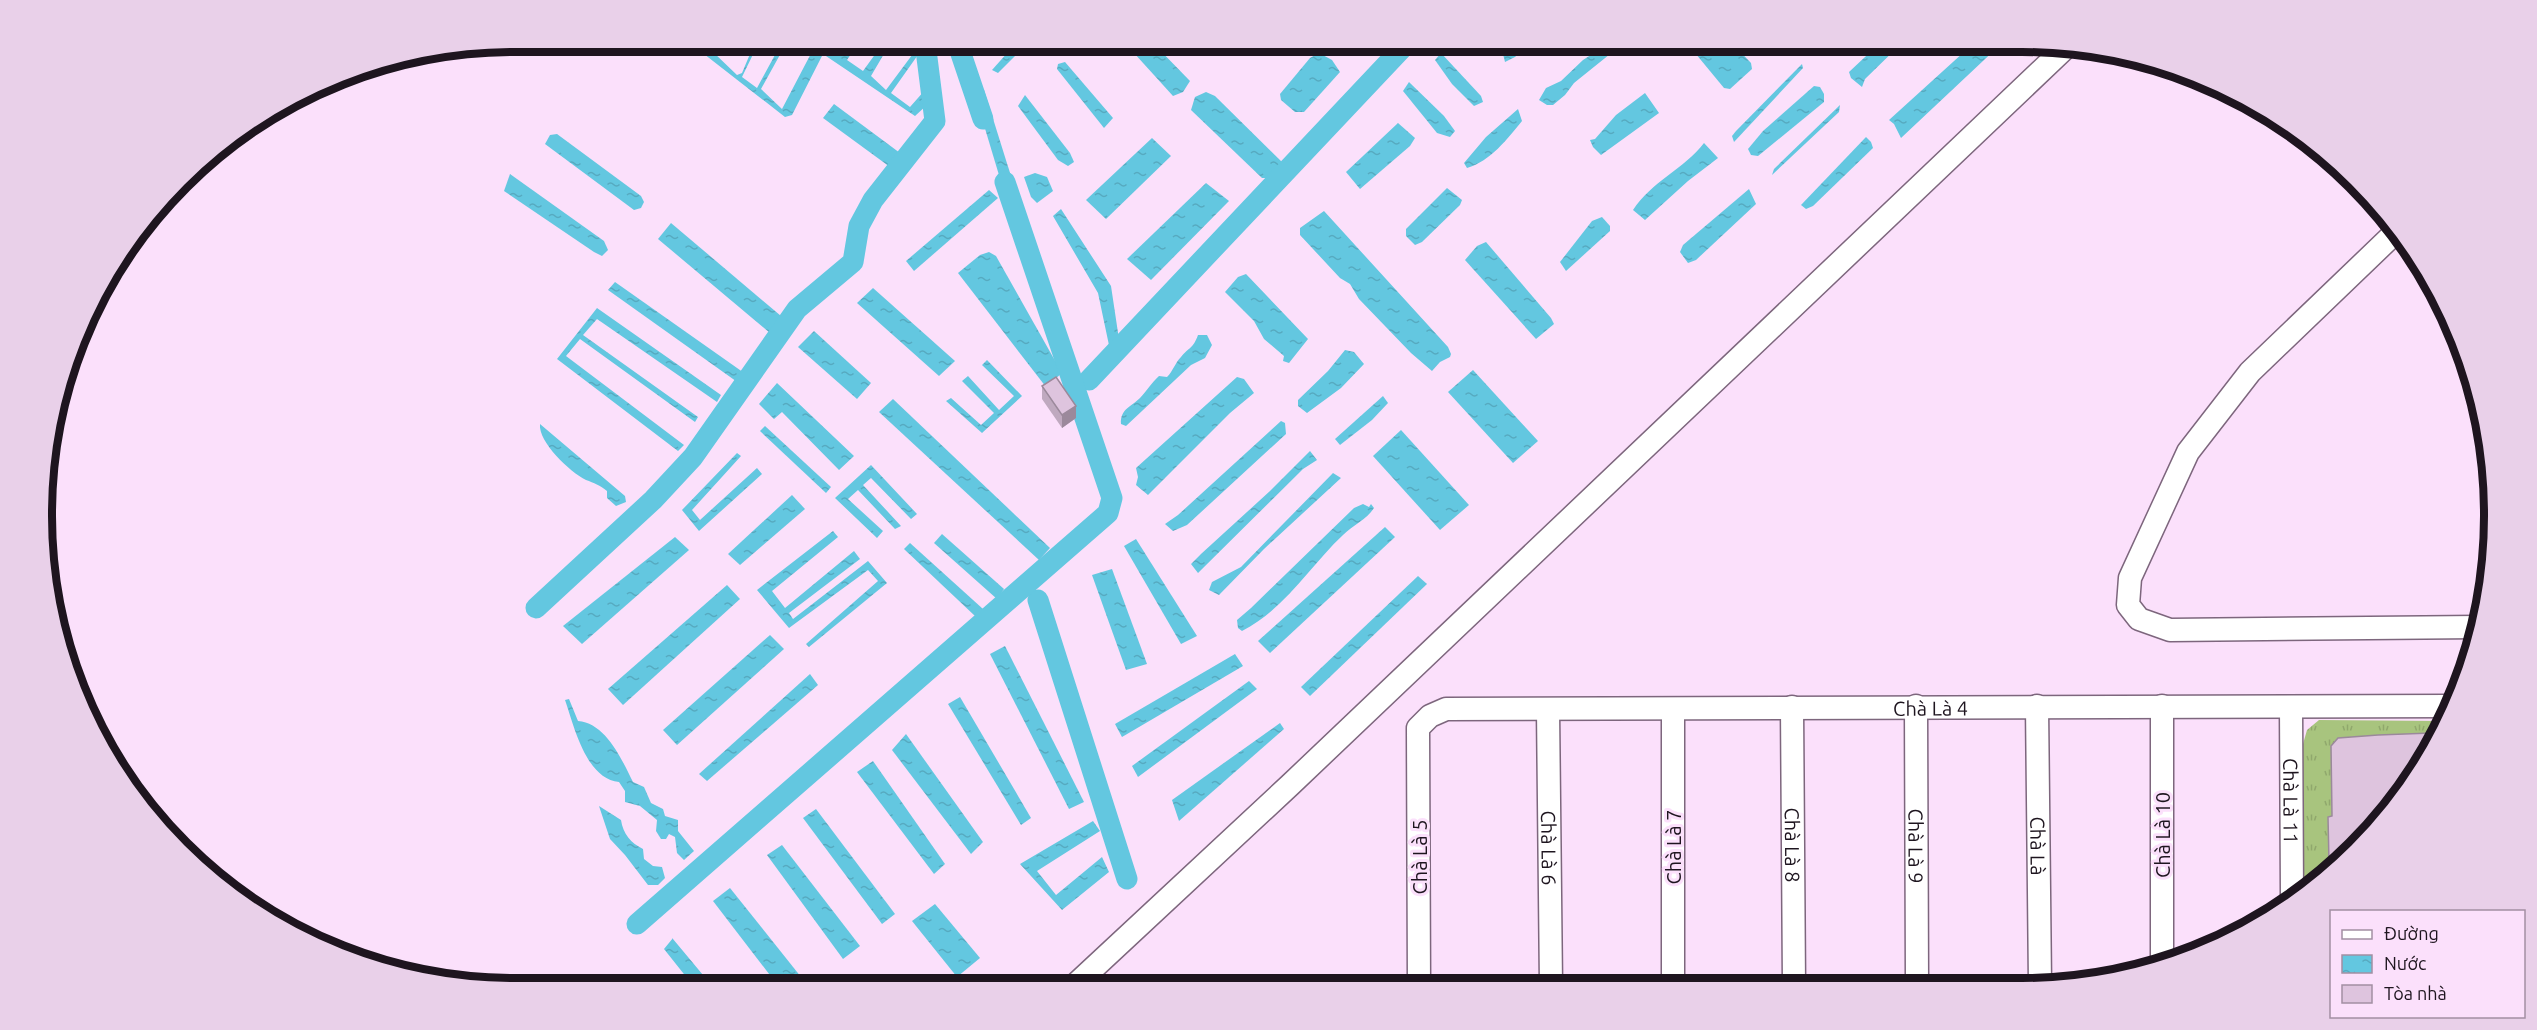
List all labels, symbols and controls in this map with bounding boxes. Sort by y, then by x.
street label: Chà Là 4 [1893,696,1968,719]
street label: Chà Là 11 [2280,758,2303,844]
street label: Chà Là 10 [2151,792,2174,878]
street label: Chà Là 8 [1781,807,1805,883]
street label: Chà Là 9 [1905,808,1928,884]
street label: Chà Là 6 [1538,810,1561,886]
street label: Chà Là 7 [1662,810,1685,884]
street label: Chà Là [2027,816,2050,876]
street label: Chà Là 5 [1408,820,1431,894]
legend [2330,910,2525,1018]
text: Đường [2384,923,2439,943]
text: Nước [2384,953,2426,973]
text: Tòa nhà [2384,983,2447,1003]

